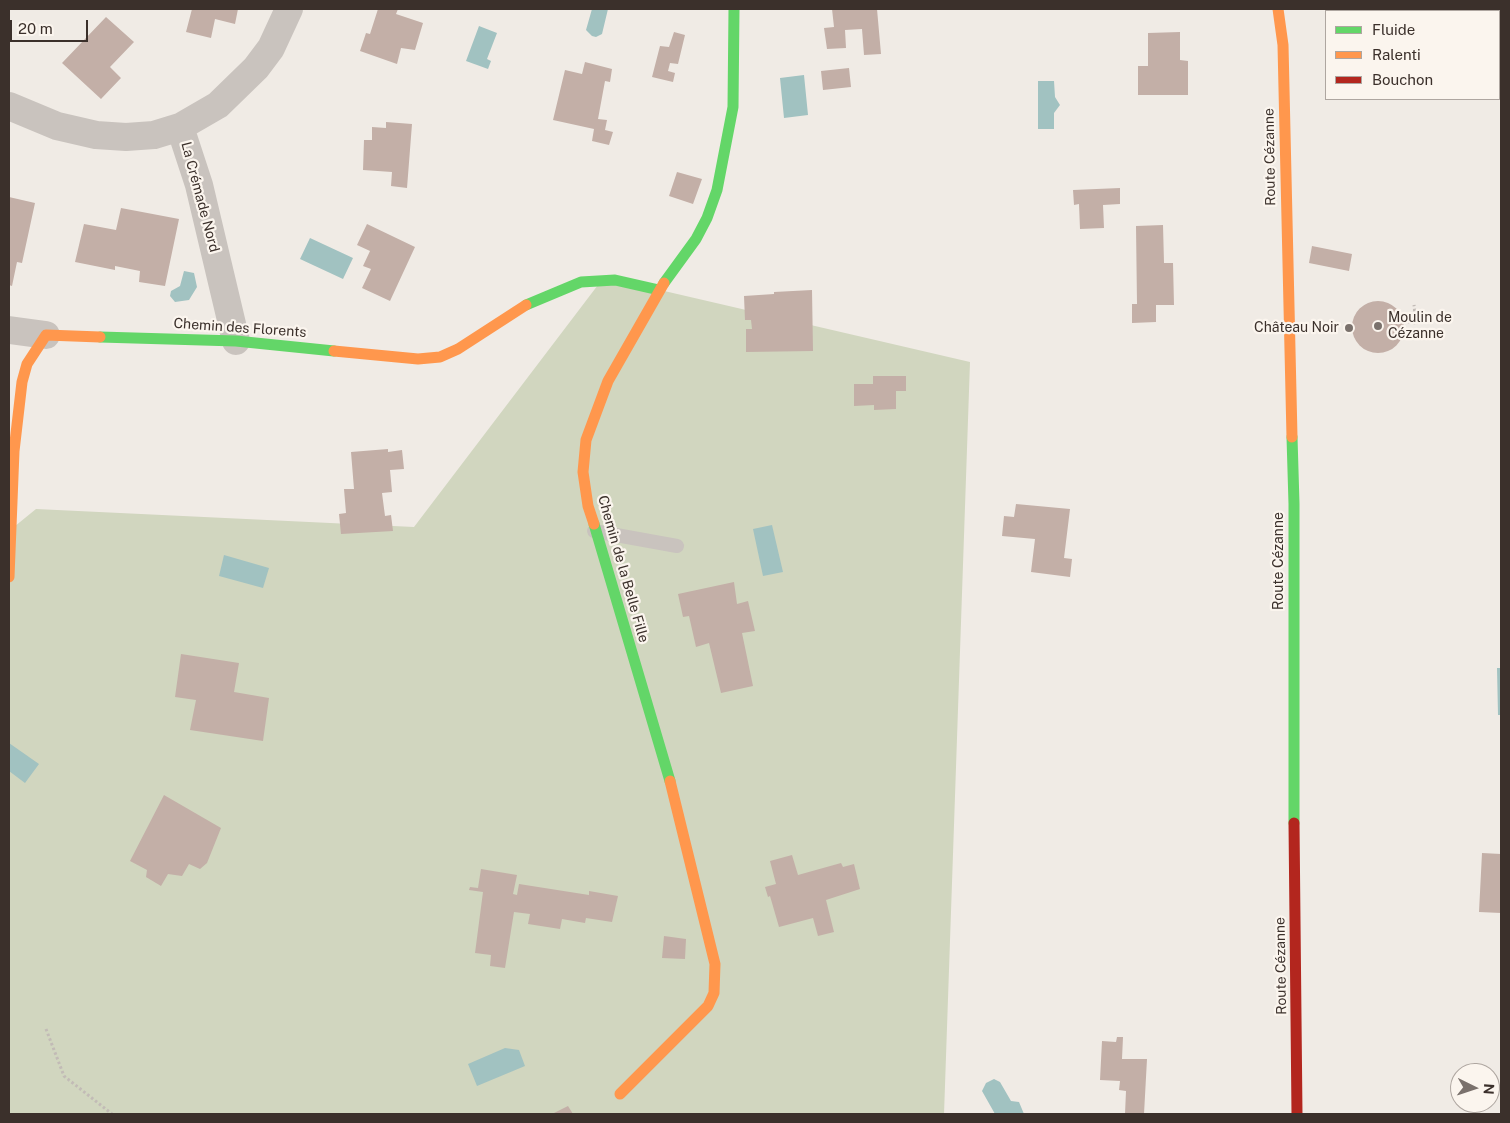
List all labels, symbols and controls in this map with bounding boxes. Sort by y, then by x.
scale bar [12,10,90,42]
legend [1325,10,1500,100]
text: 20 m [18,20,53,37]
text: Fluide [1372,21,1415,38]
text: Ralenti [1372,46,1421,63]
text: Bouchon [1372,71,1433,88]
street label: Route Cézanne [1261,108,1279,206]
street label: La Crémade Nord [177,140,223,254]
place label: Moulin de Cézanne [1388,310,1452,342]
street label: Chemin des Florents [173,315,307,341]
place label: Château Noir [1254,320,1339,336]
marker: Moulin de Cézanne [1372,320,1384,332]
marker: Château Noir [1343,322,1355,334]
street label: Chemin de la Belle Fille [594,494,652,644]
street label: Route Cézanne [1271,512,1287,610]
street label: Route Cézanne [1272,917,1290,1015]
north arrow [1450,1063,1500,1113]
text: N [1481,1083,1497,1095]

